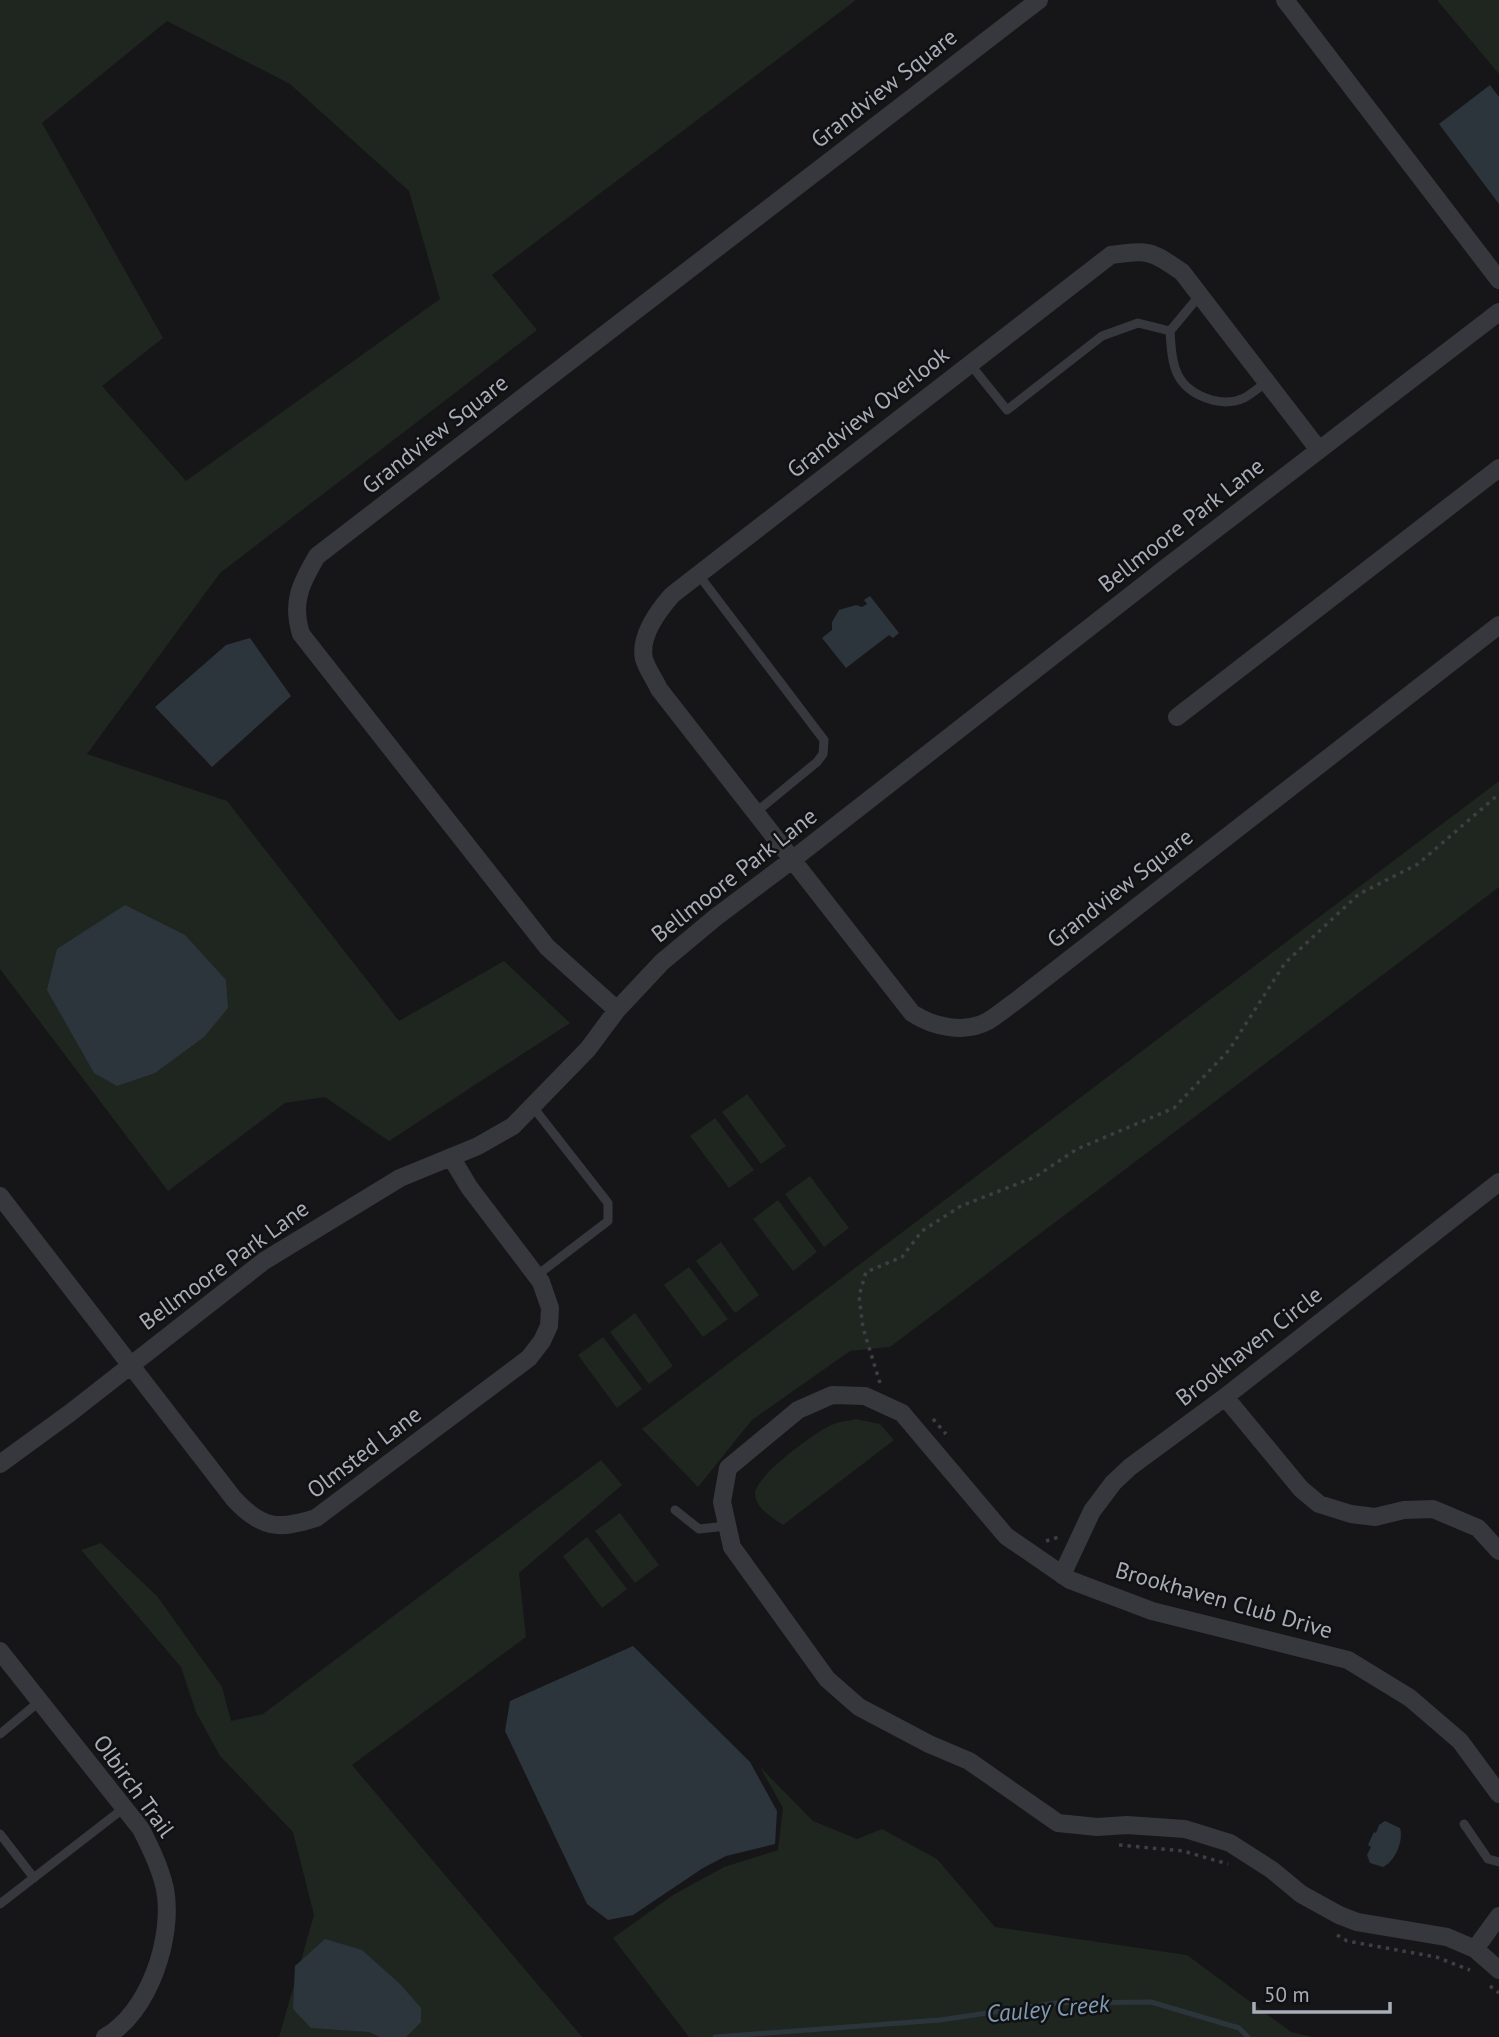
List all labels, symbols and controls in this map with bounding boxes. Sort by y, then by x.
street label: Grandview Square [805,22,962,154]
street label: Grandview Overlook [781,339,954,484]
street label: Grandview Square [356,368,513,500]
street label: Bellmoore Park Lane [1092,451,1269,598]
street label: Bellmoore Park Lane [645,801,822,948]
street label: Grandview Square [1041,822,1198,954]
street label: Bellmoore Park Lane [133,1193,314,1336]
street label: Brookhaven Circle [1170,1279,1328,1412]
street label: Olmsted Lane [301,1399,427,1504]
street label: Brookhaven Club Drive [1112,1555,1336,1644]
street label: Olbirch Trail [87,1729,181,1843]
scale bar [1254,1970,1390,2014]
text: 50 m [1264,1981,1310,2008]
water label: Cauley Creek [985,1988,1112,2029]

